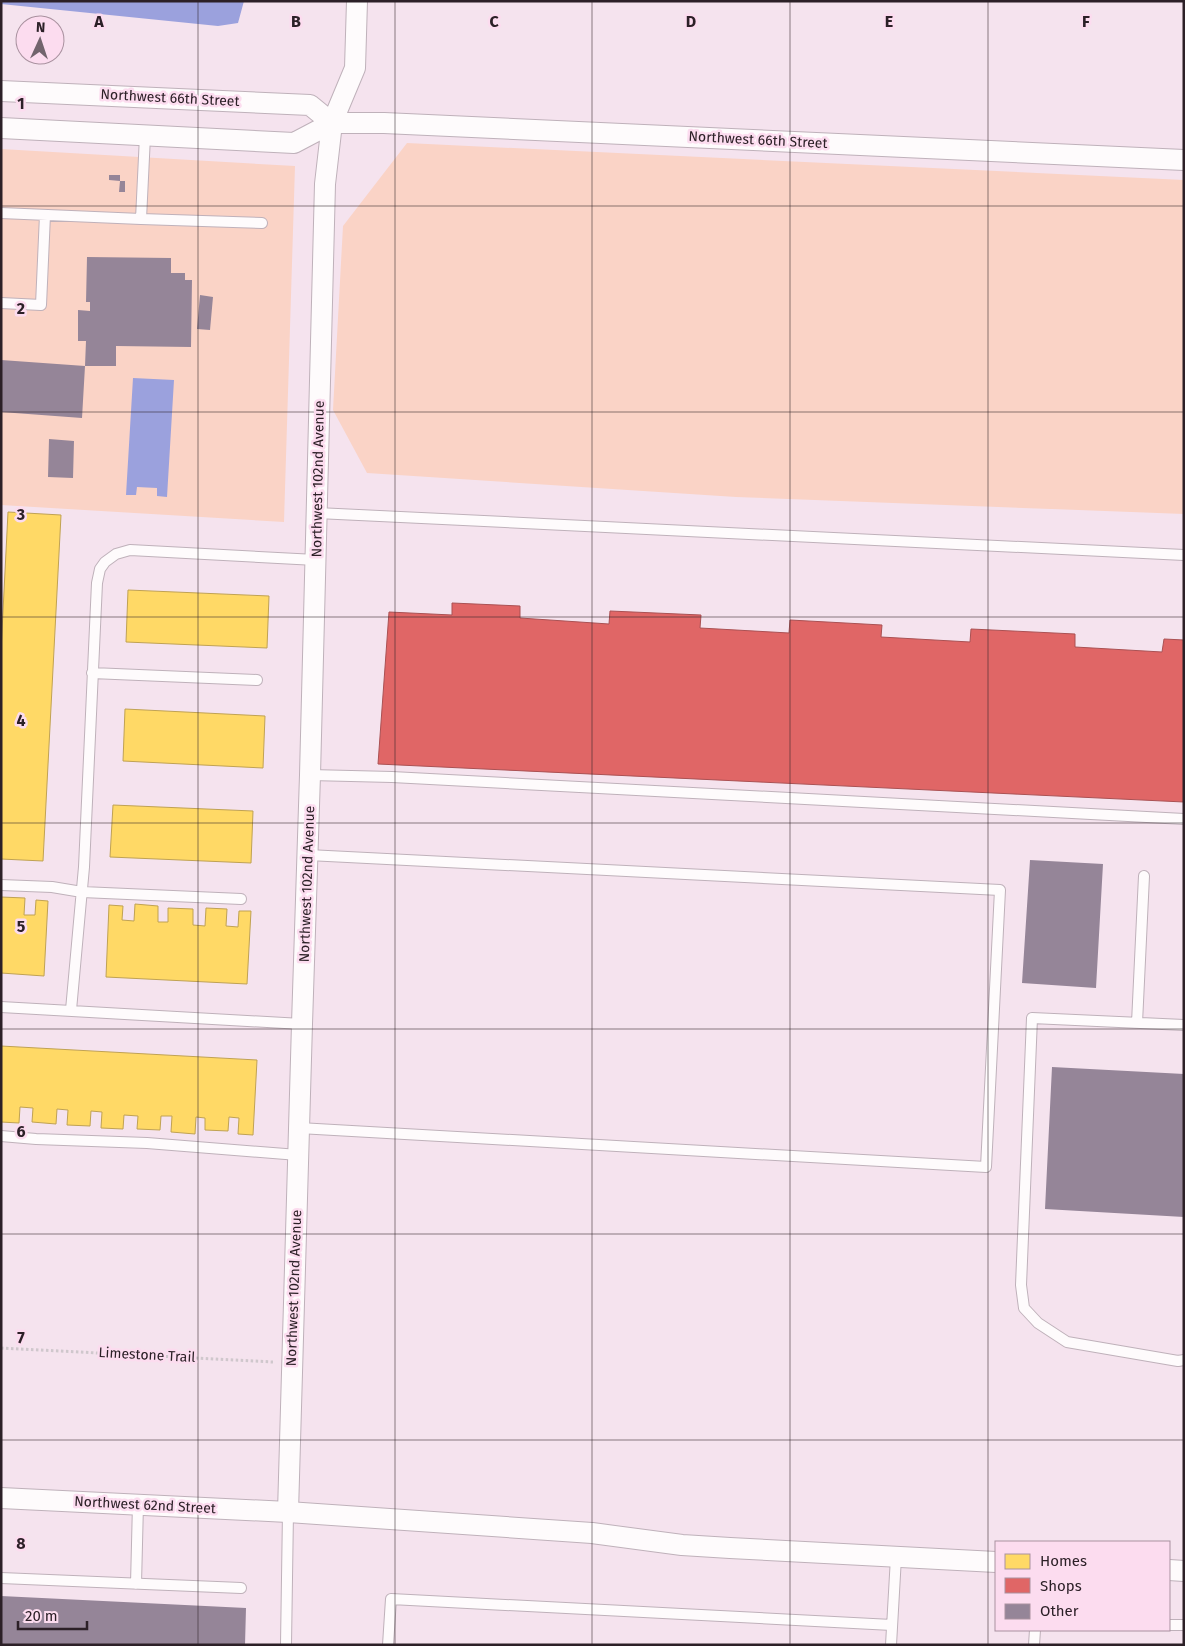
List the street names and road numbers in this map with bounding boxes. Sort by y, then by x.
street label: Northwest 66th Street [100,86,241,110]
street label: Northwest 66th Street [688,128,829,152]
street label: Northwest 102nd Avenue [308,400,328,558]
street label: Northwest 102nd Avenue [296,805,318,963]
street label: Northwest 102nd Avenue [283,1209,305,1367]
street label: Limestone Trail [98,1344,196,1366]
street label: Northwest 62nd Street [74,1493,217,1517]

